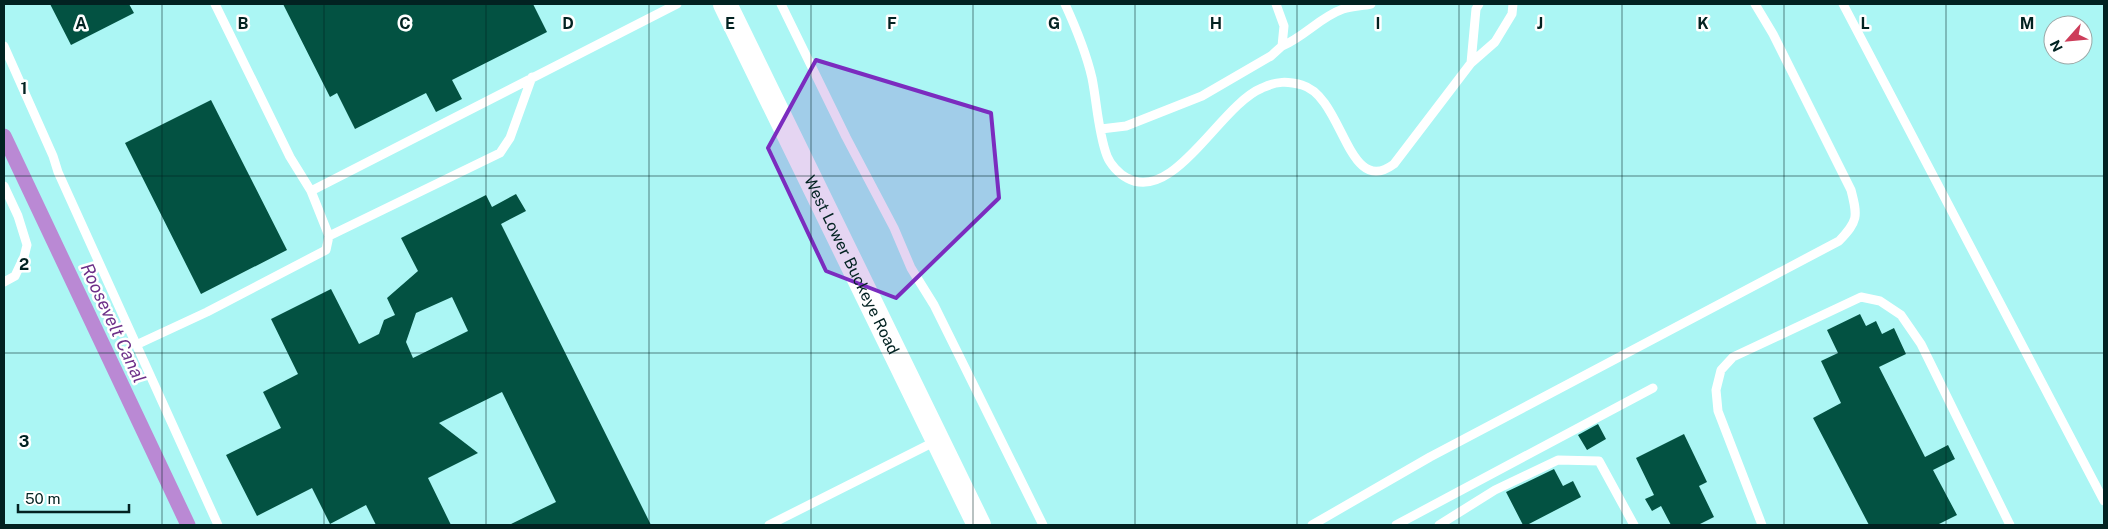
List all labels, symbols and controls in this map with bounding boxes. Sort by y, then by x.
text: A [75,14,87,33]
text: B [238,14,249,33]
text: C [399,14,411,33]
text: D [562,14,574,33]
text: E [725,14,735,33]
text: F [887,14,897,33]
text: G [1048,14,1060,33]
text: H [1210,14,1222,33]
text: I [1376,14,1380,33]
text: J [1537,14,1543,33]
text: K [1697,14,1709,33]
text: L [1860,14,1870,33]
text: M [2020,14,2034,33]
north arrow [2043,15,2093,65]
text: N [2047,37,2066,54]
text: 1 [21,79,27,98]
street label: West Lower Buckeye Road [800,172,903,357]
text: 2 [19,255,29,274]
water label: Roosevelt Canal [77,260,150,386]
text: 3 [19,432,29,451]
scale bar [18,482,129,514]
text: 50 m [25,490,60,507]

